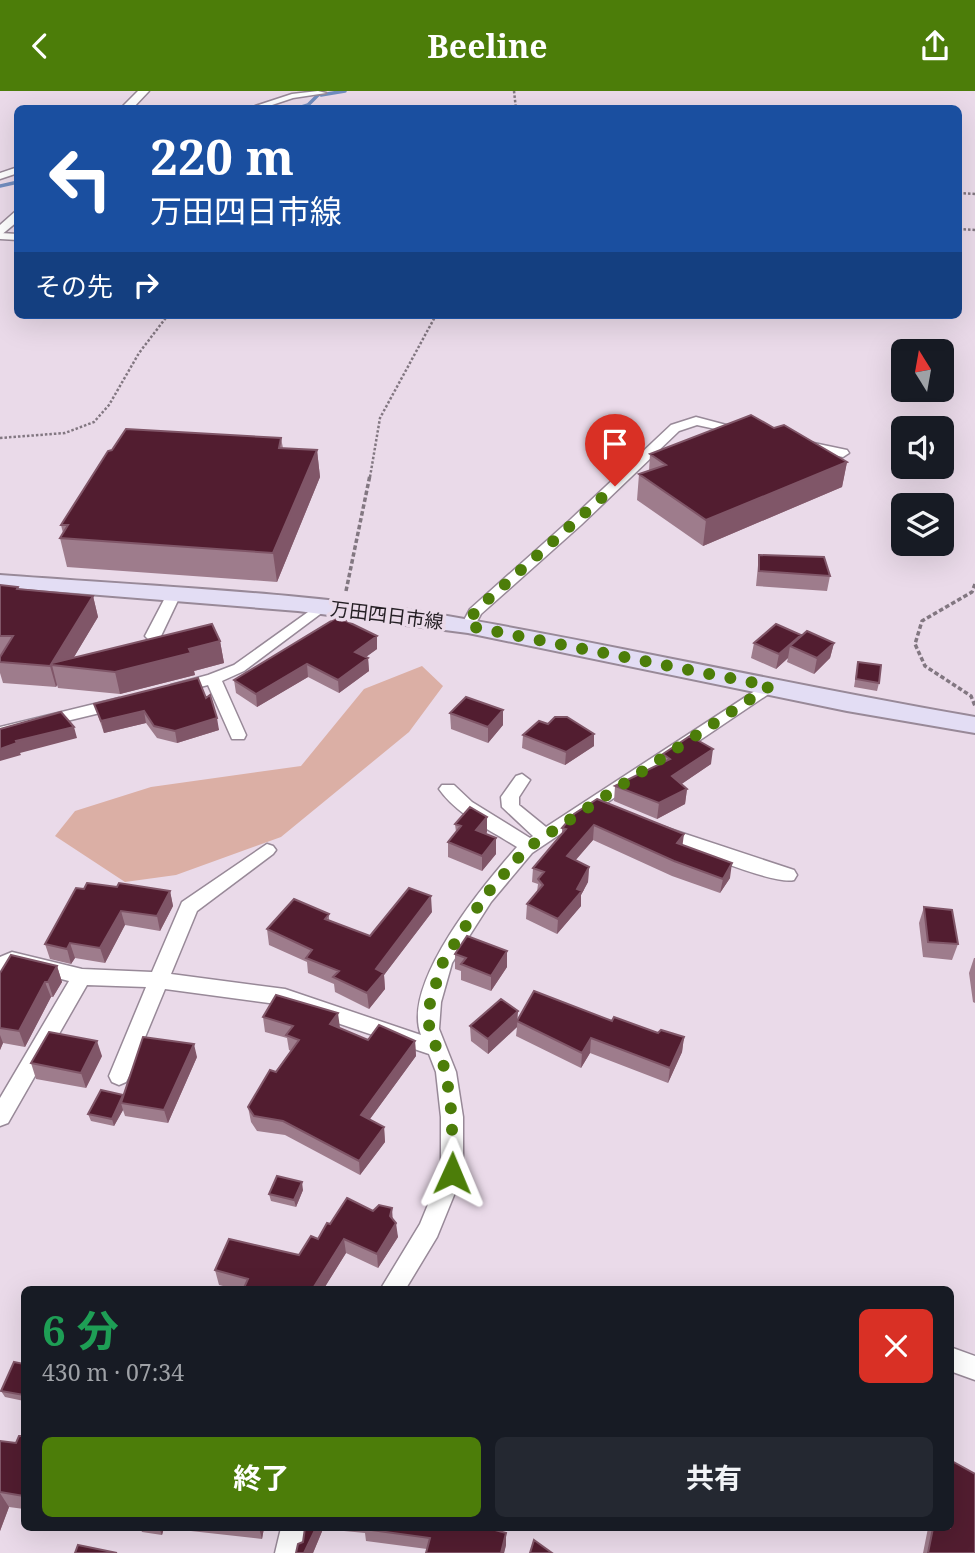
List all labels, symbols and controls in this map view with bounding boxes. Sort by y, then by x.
text: Beeline [427,24,548,67]
icon: back [21,27,59,65]
icon: share [916,27,954,65]
text: 220 m [150,123,294,189]
icon: left [35,133,126,224]
text: 万田四日市線 [150,189,342,232]
icon: right [127,266,165,304]
text: その先 [35,268,113,304]
north arrow [891,339,954,403]
map controls [891,339,954,556]
pin [585,414,645,486]
button: sound [891,416,954,479]
icon: arrive [596,425,634,463]
button: layers [891,493,954,556]
street label: 万田四日市線 [329,595,445,635]
position arrow [415,1136,489,1210]
text: 6 分 [42,1301,119,1358]
button: close [859,1309,933,1383]
text: 430 m · 07:34 [42,1356,184,1388]
button: 終了 [42,1437,481,1517]
button: 共有 [495,1437,933,1517]

